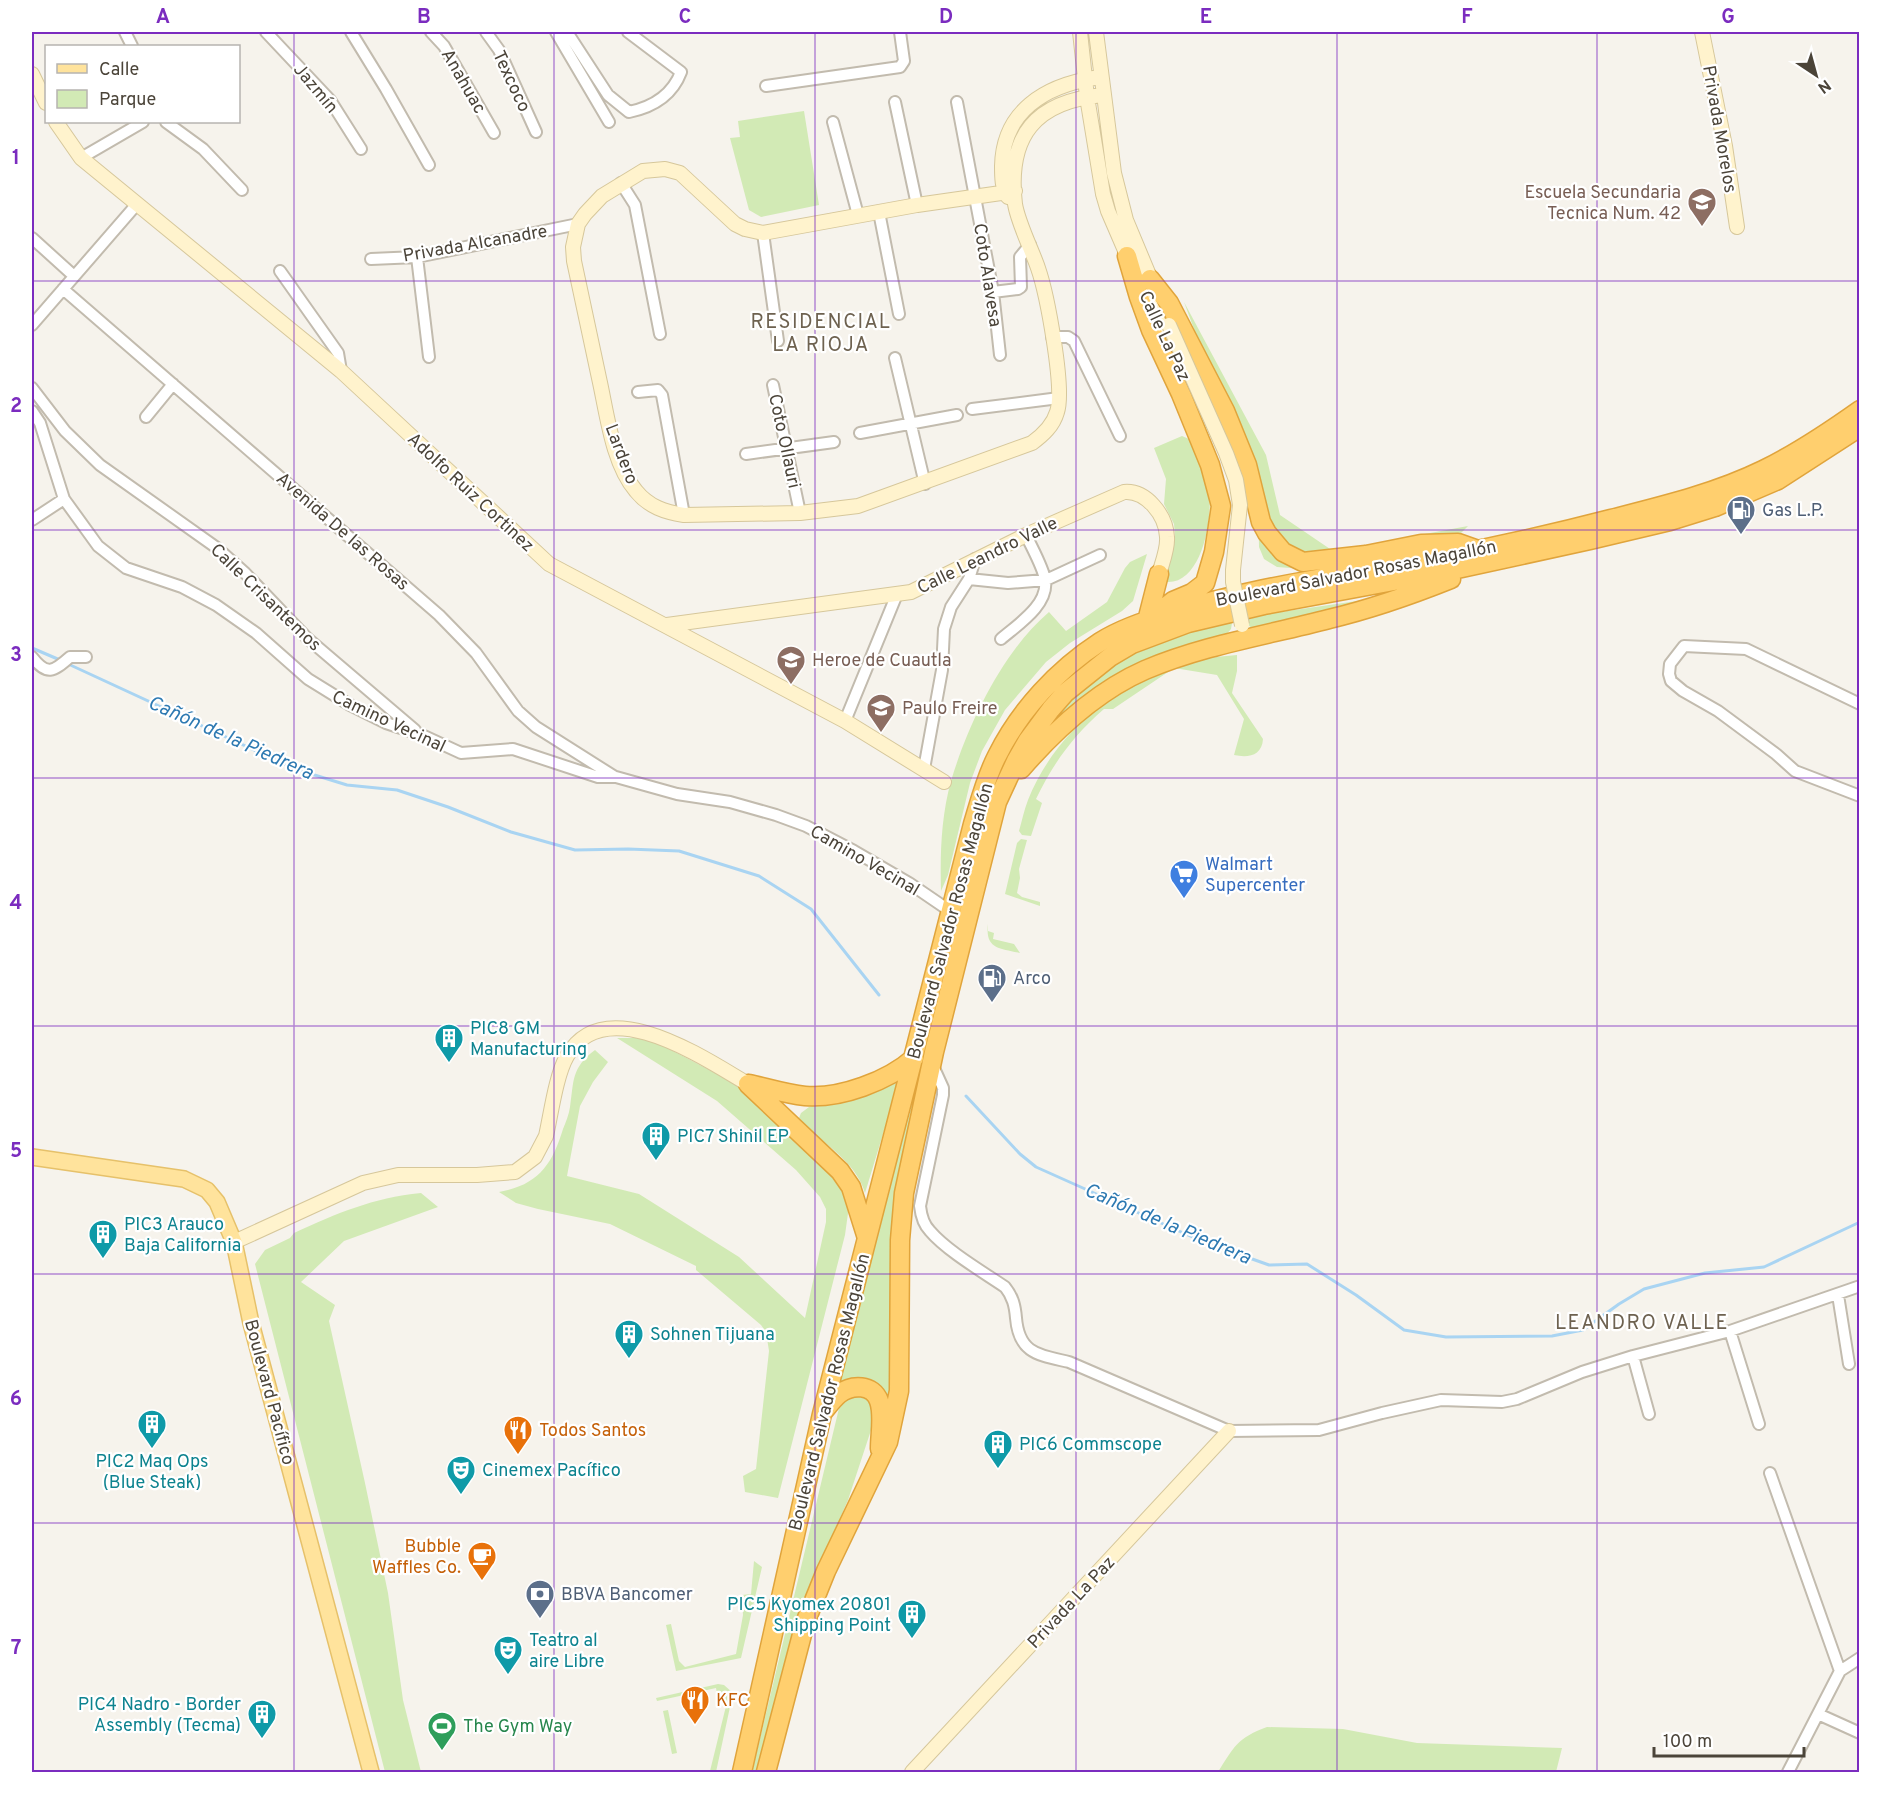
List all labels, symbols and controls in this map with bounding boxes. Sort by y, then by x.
text: A [156,5,170,31]
text: B [417,5,431,31]
text: C [679,5,691,31]
text: D [939,5,953,31]
text: E [1200,5,1212,31]
text: F [1461,5,1473,31]
text: G [1721,5,1735,31]
legend [45,45,240,123]
street label: Anahuac [435,45,490,118]
north arrow [1786,45,1846,105]
street label: Texcoco [486,47,535,116]
text: Calle [99,59,139,82]
street label: Jazmín [287,59,342,119]
street label: Privada Morelos [1696,64,1741,195]
text: N [1813,74,1834,97]
text: Parque [99,89,156,112]
text: 1 [12,146,20,172]
place label: Escuela Secundaria Tecnica Num. 42 [1525,182,1681,226]
school or university icon: Escuela Secundaria Tecnica Num. 42 [1686,186,1718,228]
street label: Privada Alcanadre [401,220,549,269]
street label: Coto Alavesa [967,222,1006,329]
street label: Calle La Paz [1133,287,1195,386]
district label: RESIDENCIAL LA RIOJA [750,310,892,359]
street label: Coto Ollauri [762,392,805,491]
text: 2 [10,394,22,420]
street label: Lardero [599,421,643,488]
street label: Adolfo Ruiz Cortinez [402,428,538,558]
street label: Avenida De las Rosas [271,468,413,596]
fuel station icon: Gas L.P. [1725,494,1757,536]
place label: Gas L.P. [1762,500,1824,523]
street label: Calle Leandro Valle [914,512,1062,600]
street label: Boulevard Salvador Rosas Magallón [1214,536,1499,613]
street label: Calle Crisantemos [205,539,325,657]
text: 3 [10,643,22,669]
school or university icon: Heroe de Cuautla [775,644,807,686]
place label: Heroe de Cuautla [812,650,951,673]
street label: Camino Vecinal [328,686,449,759]
water label: Cañón de la Piedrera [143,691,318,787]
school or university icon: Paulo Freire [865,692,897,734]
place label: Paulo Freire [902,698,997,721]
street label: Boulevard Salvador Rosas Magallón [903,781,999,1062]
street label: Camino Vecinal [805,821,923,902]
place label: Walmart Supercenter [1205,854,1305,898]
supermarket icon: Walmart Supercenter [1168,858,1200,900]
text: 4 [10,891,22,917]
fuel station icon: Arco [976,962,1008,1004]
place label: Arco [1013,968,1051,991]
place label: PIC8 GM Manufacturing [470,1018,587,1062]
building icon: PIC8 GM Manufacturing [433,1022,465,1064]
building icon: PIC7 Shinil EP [640,1120,672,1162]
place label: PIC7 Shinil EP [677,1126,789,1149]
text: 5 [10,1139,22,1165]
water label: Cañón de la Piedrera [1080,1178,1255,1272]
place label: PIC3 Arauco Baja California [124,1214,241,1258]
building icon: PIC3 Arauco Baja California [87,1218,119,1260]
street label: Boulevard Salvador Rosas Magallón [785,1251,876,1534]
district label: LEANDRO VALLE [1555,1311,1729,1337]
street label: Boulevard Pacífico [238,1317,299,1468]
building icon: Sohnen Tijuana [613,1318,645,1360]
place label: Sohnen Tijuana [650,1324,775,1347]
text: 6 [10,1387,22,1413]
building icon: PIC2 Maq Ops (Blue Steak) [136,1408,168,1450]
restaurant icon: Todos Santos [502,1414,534,1456]
place label: Todos Santos [539,1420,646,1443]
building icon: PIC6 Commscope [982,1428,1014,1470]
place label: PIC6 Commscope [1019,1434,1162,1457]
place label: PIC2 Maq Ops (Blue Steak) [95,1451,209,1495]
theatre icon: Cinemex Pacífico [445,1454,477,1496]
place label: Cinemex Pacífico [482,1460,621,1483]
place label: Bubble Waffles Co. [372,1536,461,1580]
cafe icon: Bubble Waffles Co. [466,1540,498,1582]
street label: Privada La Paz [1023,1552,1121,1654]
bank icon: BBVA Bancomer [524,1578,556,1620]
place label: BBVA Bancomer [561,1584,693,1607]
place label: PIC5 Kyomex 20801 Shipping Point [727,1594,891,1638]
building icon: PIC5 Kyomex 20801 Shipping Point [896,1598,928,1640]
place label: Teatro al aire Libre [529,1630,604,1674]
theatre icon: Teatro al aire Libre [492,1634,524,1676]
text: 7 [11,1636,21,1662]
restaurant icon: KFC [679,1684,711,1726]
place label: KFC [716,1690,749,1713]
place label: PIC4 Nadro - Border Assembly (Tecma) [78,1694,241,1738]
building icon: PIC4 Nadro - Border Assembly (Tecma) [246,1698,278,1740]
sports icon: The Gym Way [426,1710,458,1752]
place label: The Gym Way [463,1716,572,1739]
scale bar [1654,1720,1804,1758]
text: 100 m [1663,1731,1712,1754]

